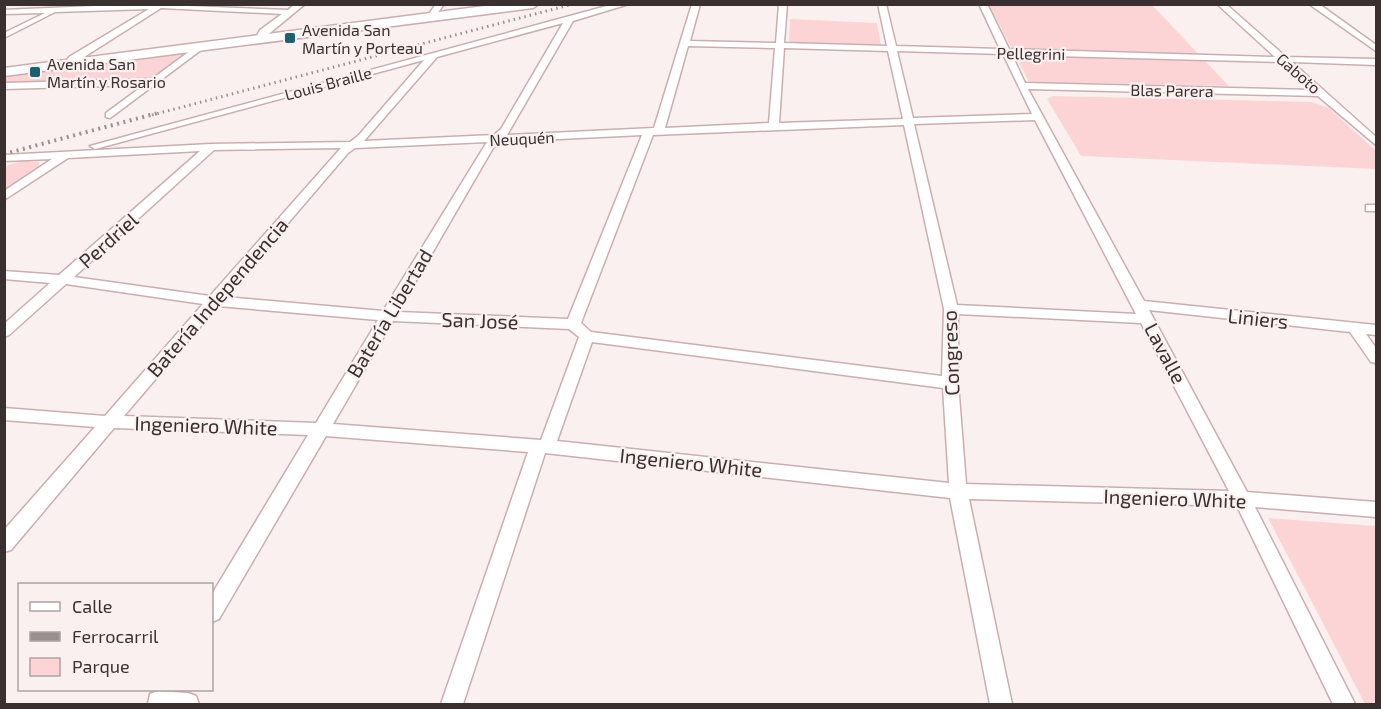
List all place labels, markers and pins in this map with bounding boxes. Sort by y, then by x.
place label: Avenida San Martín y Porteau [302,20,423,57]
marker: Avenida San Martín y Porteau [283,31,297,45]
place label: Avenida San Martín y Rosario [47,54,166,91]
marker: Avenida San Martín y Rosario [28,65,42,79]

